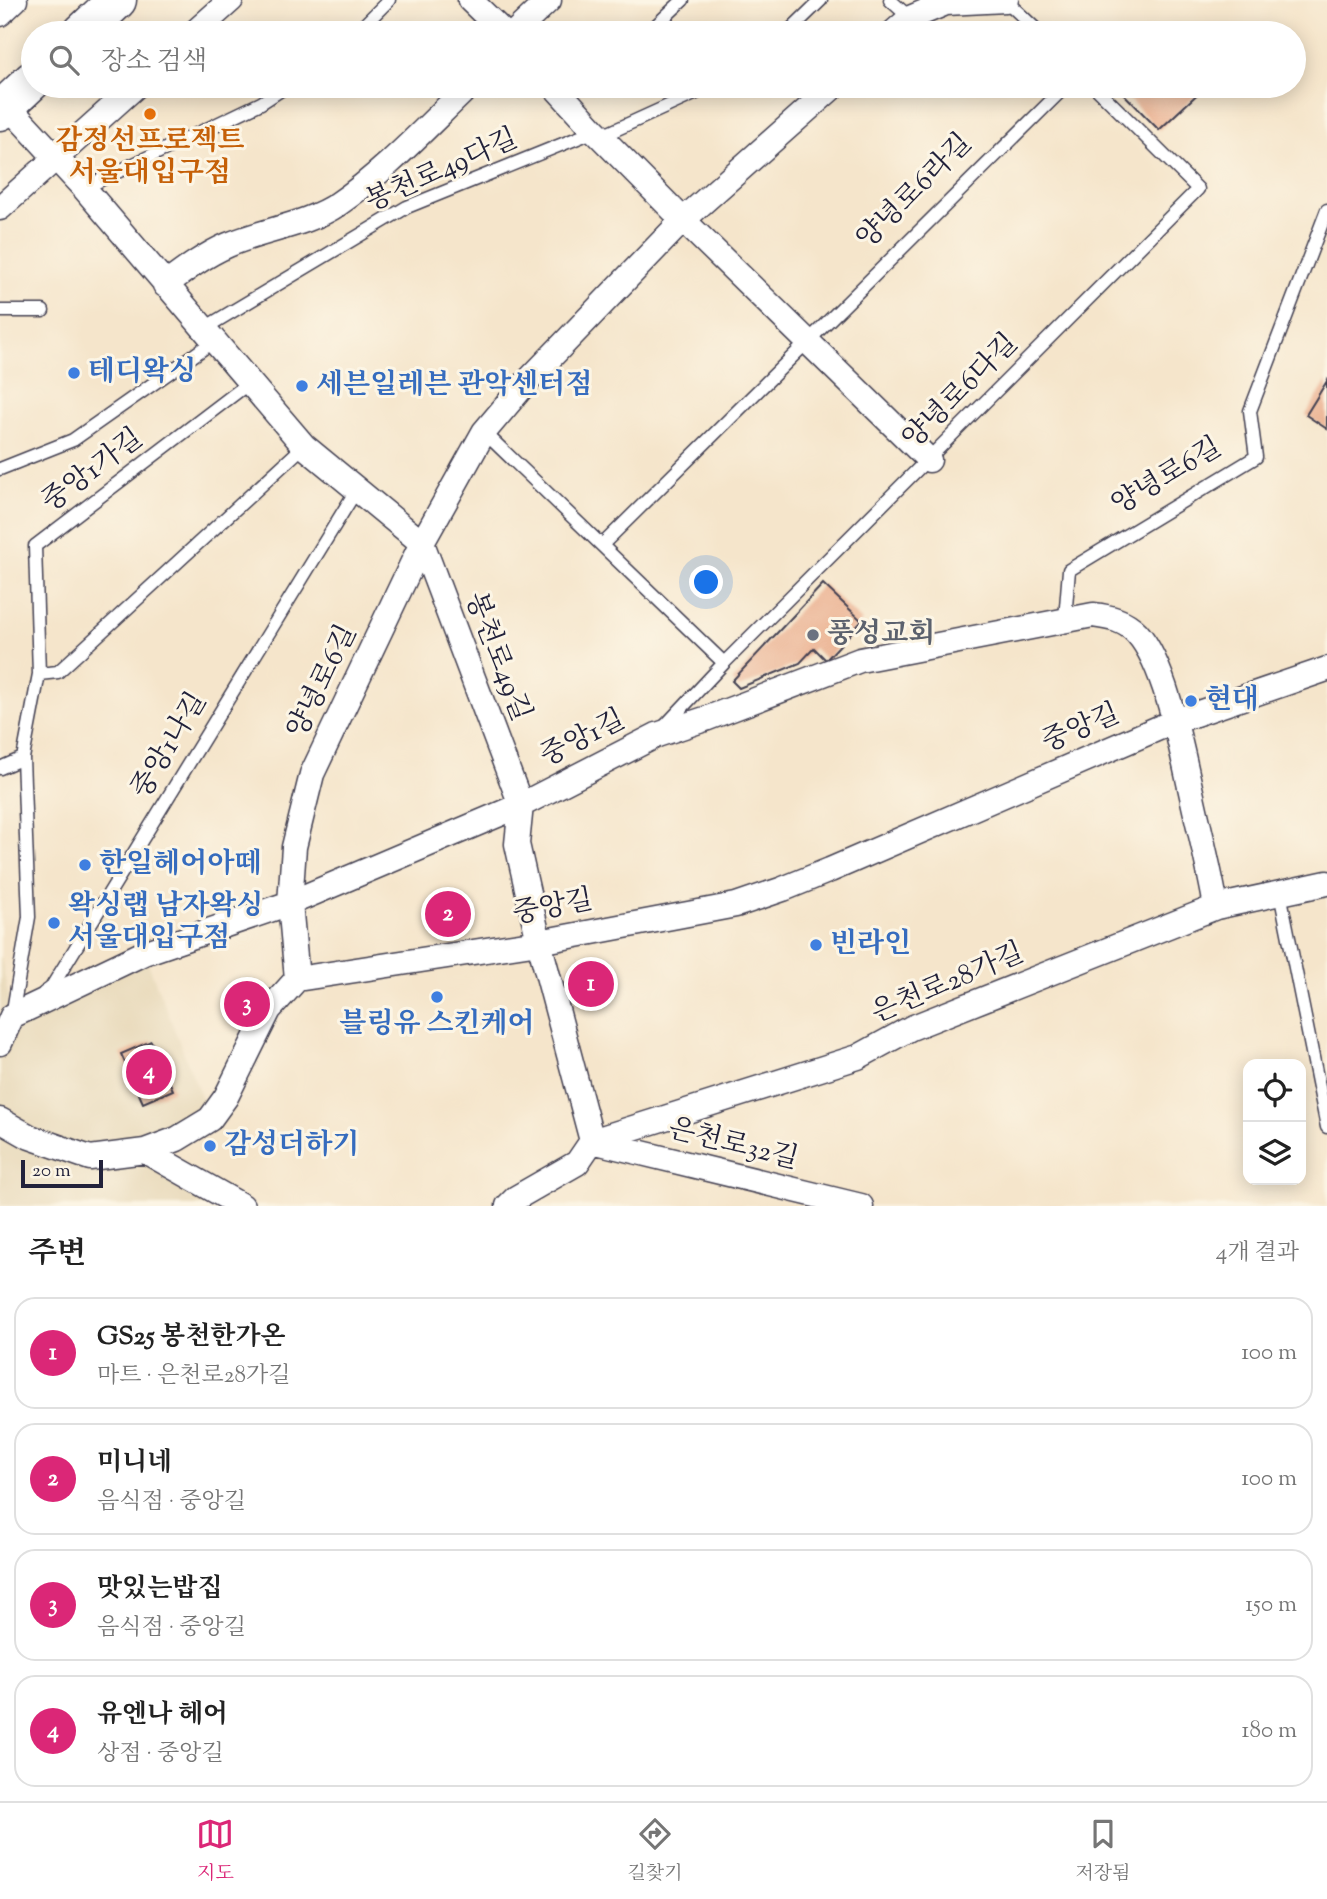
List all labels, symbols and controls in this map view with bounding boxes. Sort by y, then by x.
search box [21,21,1306,98]
icon: search [45,41,83,79]
text: 장소 검색 [101,44,207,81]
marker: 감정선프로젝트 서울대입구점 [142,106,158,122]
street label: 봉천로49다길 [360,120,524,222]
place label: 감정선프로젝트 서울대입구점 [55,122,245,194]
street label: 양녕로6라길 [848,125,982,259]
street label: 양녕로6다길 [894,325,1028,459]
place label: 테디왁싱 [88,353,196,393]
marker: 테디왁싱 [66,365,82,381]
place label: 세븐일레븐 관악센터점 [316,366,592,406]
marker: 세븐일레븐 관악센터점 [294,378,310,394]
street label: 중앙1가길 [34,420,152,522]
street label: 양녕로6길 [1104,428,1230,526]
your location [689,565,723,599]
street label: 봉천로49길 [454,587,540,727]
place label: 풍성교회 [827,615,935,655]
street label: 양녕로6길 [278,618,368,746]
marker: 풍성교회 [805,627,821,643]
place label: 현대 [1205,681,1259,721]
street label: 중앙1나길 [123,685,217,807]
marker: 현대 [1183,693,1199,709]
street label: 중앙길 [1036,695,1126,763]
street label: 중앙1길 [534,701,632,777]
place label: 한일헤어아떼 [99,845,261,885]
marker: 한일헤어아떼 [77,857,93,873]
street label: 중앙길 [509,881,597,935]
place label: 왁싱랩 남자왁싱 서울대입구점 [68,887,263,959]
pin: 2 [425,888,471,940]
marker: 왁싱랩 남자왁싱 서울대입구점 [46,915,62,931]
place label: 빈라인 [830,925,911,965]
street label: 은천로28가길 [865,934,1031,1034]
marker: 빈라인 [808,937,824,953]
pin: 1 [568,958,614,1010]
pin: 3 [224,978,270,1030]
marker: 블링유 스킨케어 [429,989,445,1005]
place label: 블링유 스킨케어 [339,1005,535,1045]
pin: 4 [126,1046,172,1098]
map controls [1243,1059,1306,1185]
button: locate [1243,1059,1306,1122]
street label: 은천로32길 [664,1110,802,1180]
button: layers [1243,1122,1306,1185]
place label: 감성더하기 [224,1126,359,1166]
marker: 감성더하기 [202,1138,218,1154]
scale bar [21,1157,103,1189]
text: 20 m [32,1158,71,1185]
text: 주변 [28,1233,86,1276]
text: 4개 결과 [1216,1237,1299,1270]
text: GS25 봉천한가온 [97,1319,286,1356]
text: 1 [49,1337,57,1370]
text: 100 m [1241,1337,1297,1370]
text: 마트 · 은천로28가길 [97,1360,290,1393]
text: 미니네 [97,1445,172,1482]
text: 2 [48,1463,58,1496]
text: 100 m [1241,1463,1297,1496]
text: 음식점 · 중앙길 [97,1486,246,1519]
text: 맛있는밥집 [97,1571,223,1608]
text: 3 [48,1589,58,1622]
text: 150 m [1245,1589,1297,1622]
text: 음식점 · 중앙길 [97,1612,246,1645]
text: 유엔나 헤어 [97,1697,228,1734]
text: 4 [47,1715,59,1748]
text: 180 m [1242,1715,1297,1748]
text: 상점 · 중앙길 [97,1738,224,1771]
tab: 지도 [196,1815,234,1888]
tab: 길찾기 [627,1815,682,1888]
tab: 저장됨 [1075,1815,1131,1888]

